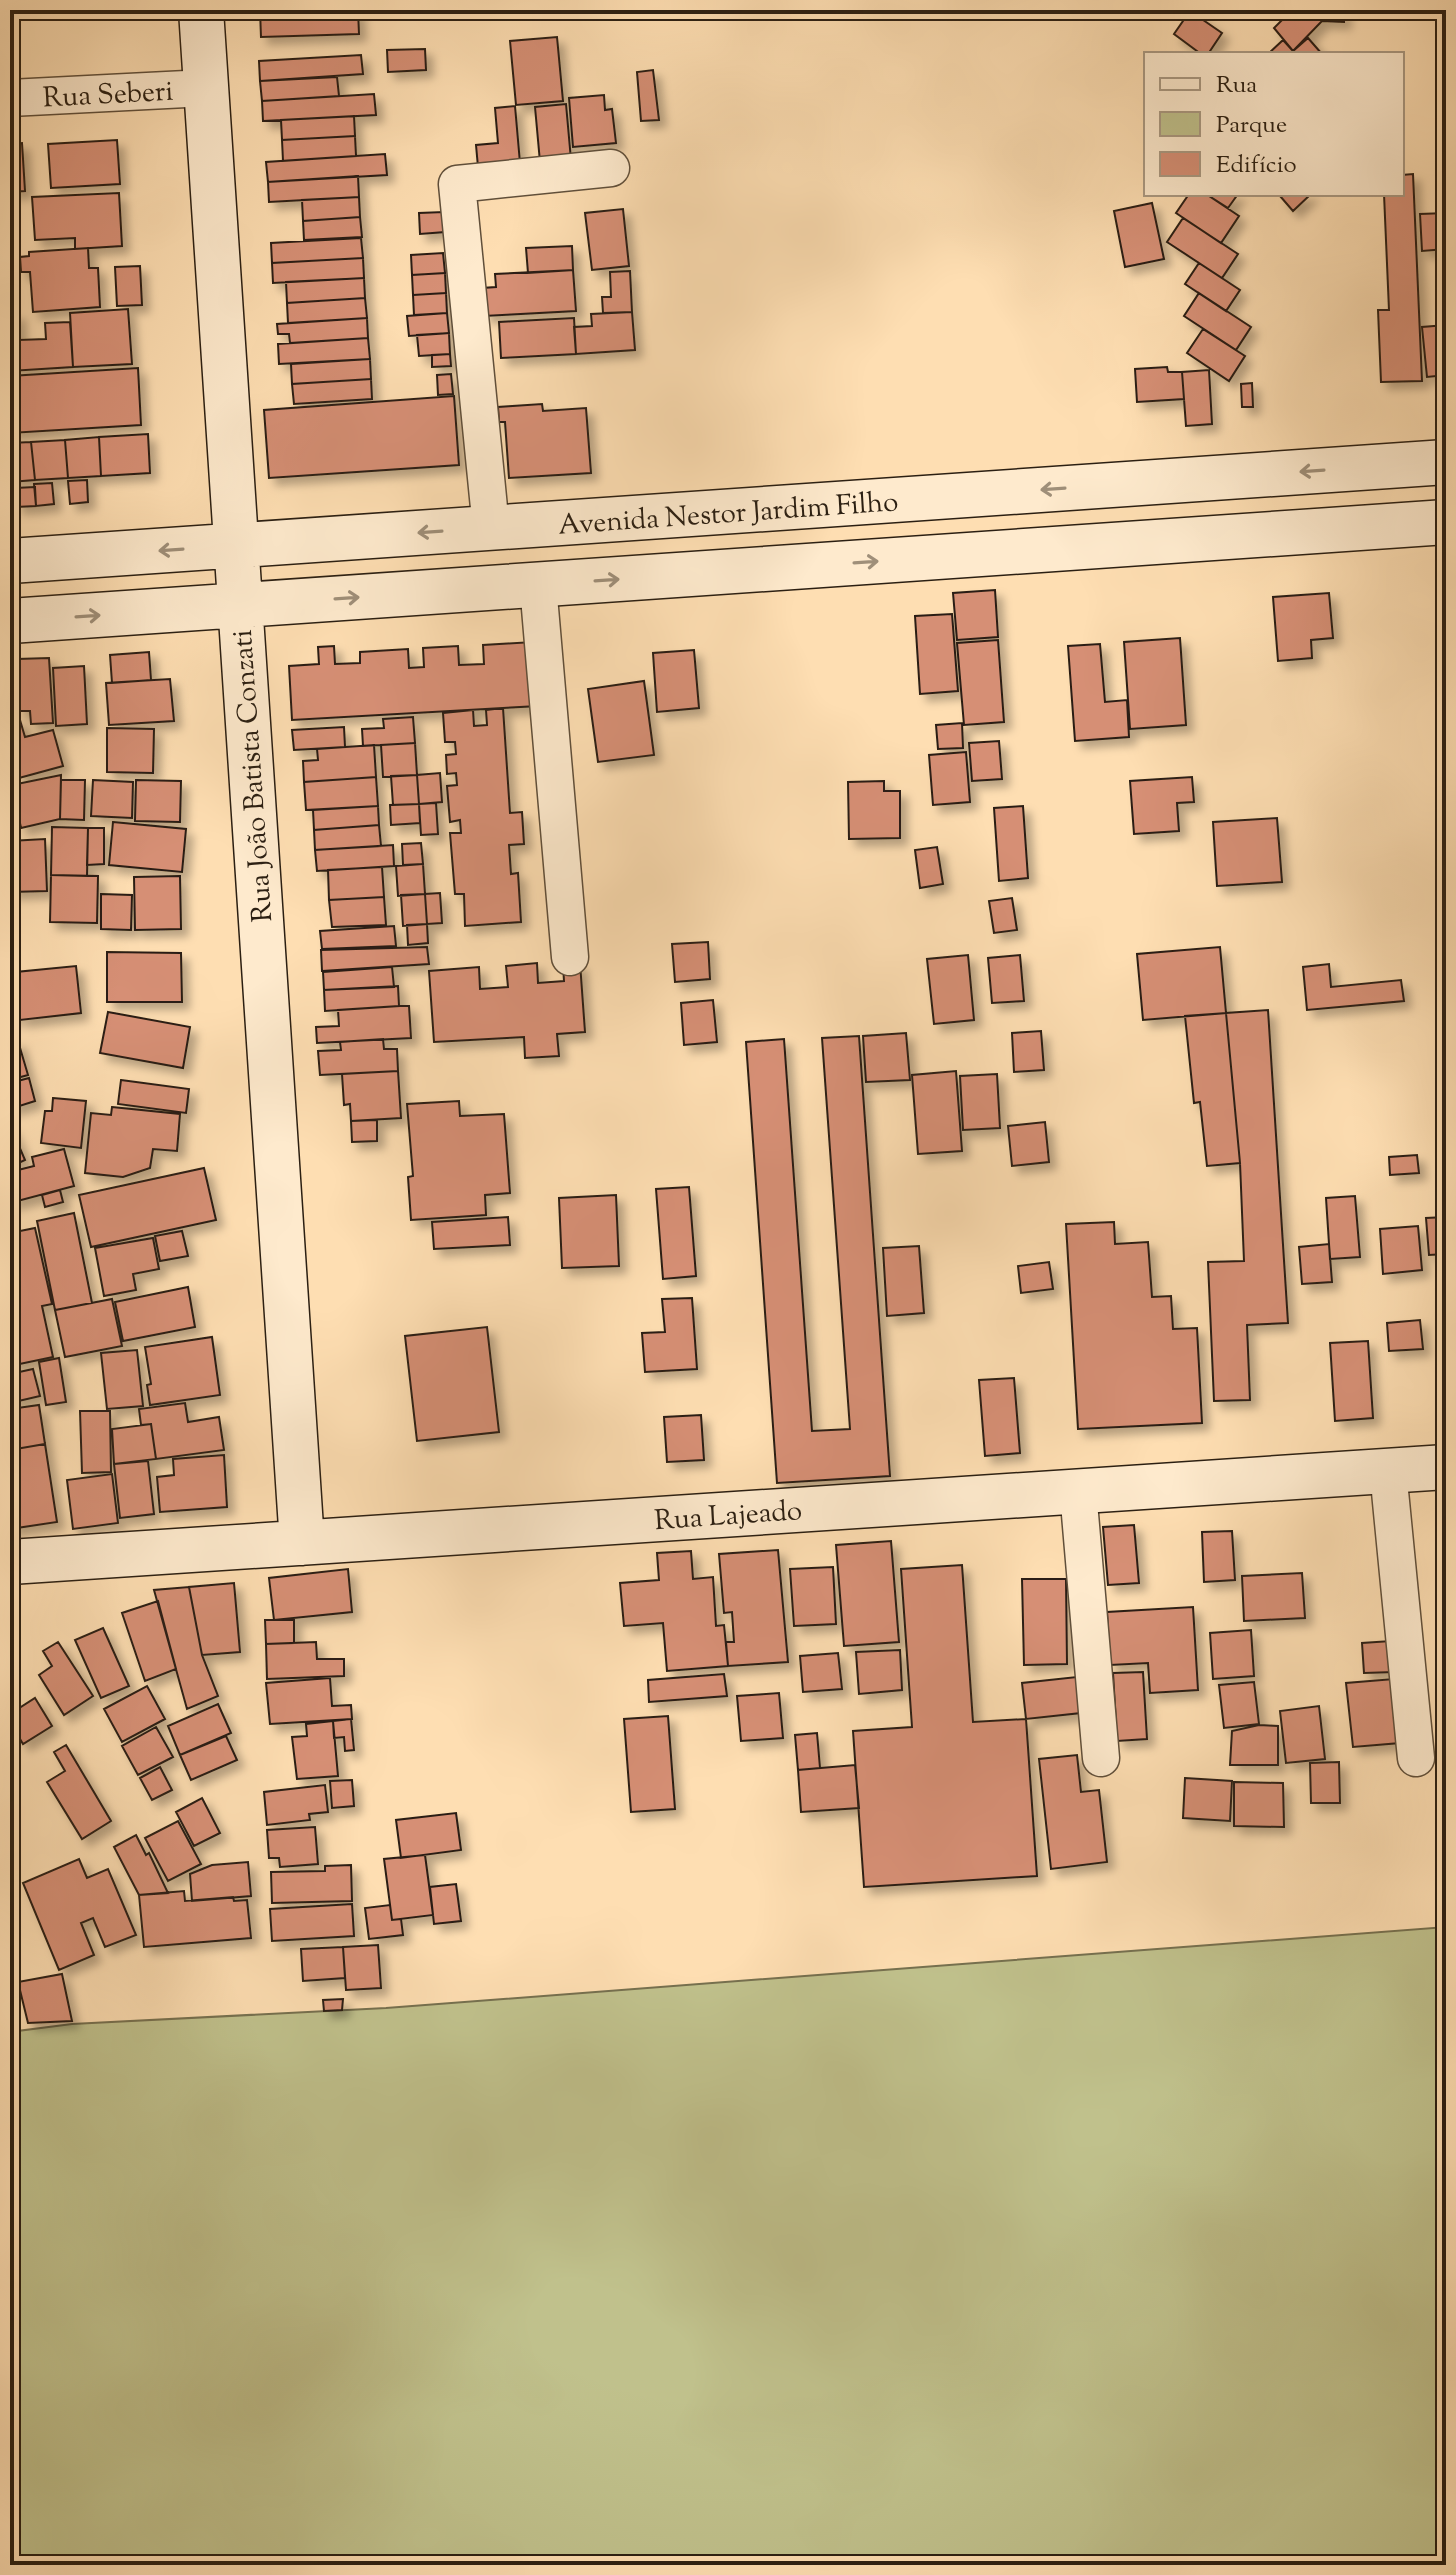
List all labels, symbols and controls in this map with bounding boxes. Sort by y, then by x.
legend [1144,52,1404,196]
text: Rua [1216,69,1257,103]
street label: Rua Seberi [42,73,174,119]
text: Parque [1216,109,1287,143]
text: Edifício [1216,149,1297,183]
one-way arrow [1299,464,1326,479]
one-way arrow [1040,482,1067,497]
street label: Avenida Nestor Jardim Filho [557,483,900,547]
one-way arrow [417,525,444,540]
one-way arrow [158,543,185,558]
one-way arrow [852,554,879,569]
one-way arrow [593,572,620,587]
one-way arrow [333,590,360,605]
one-way arrow [74,608,101,623]
street label: Rua João Batista Conzati [224,628,284,923]
street label: Rua Lajeado [653,1492,803,1542]

